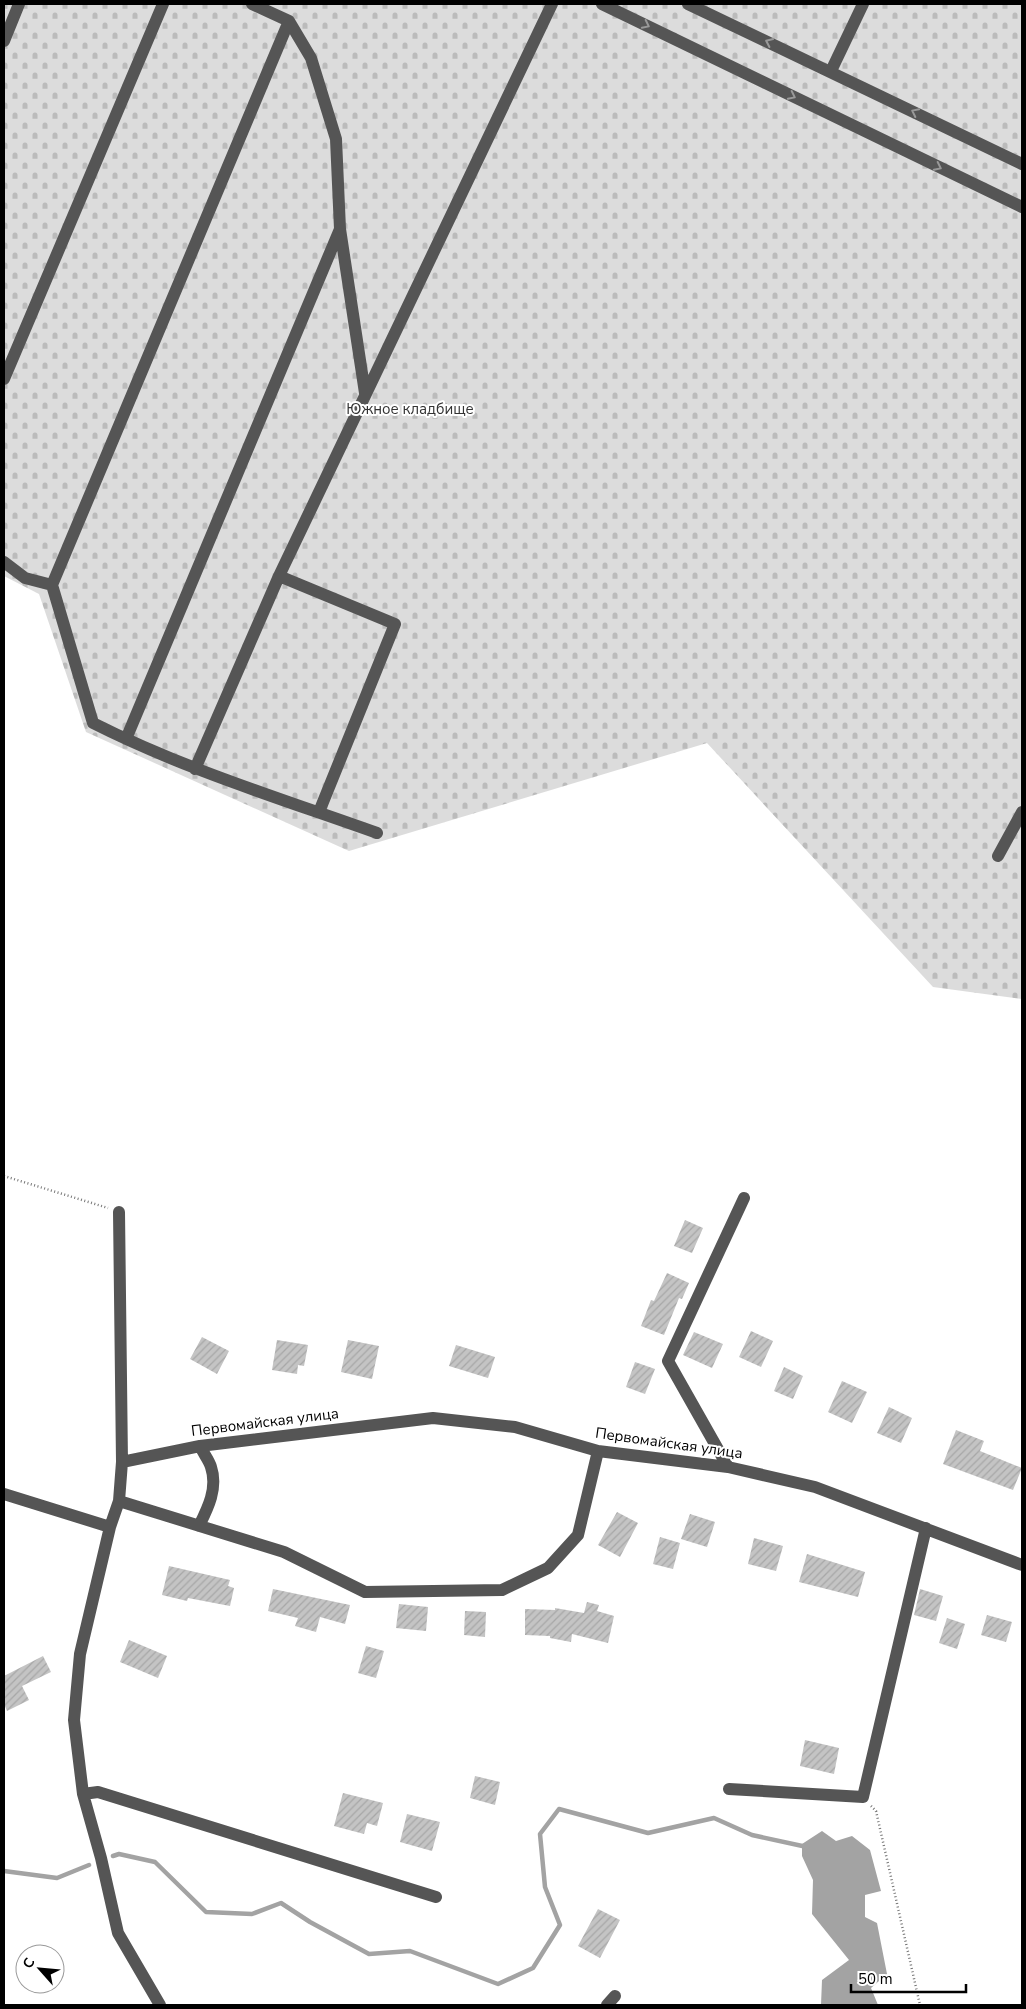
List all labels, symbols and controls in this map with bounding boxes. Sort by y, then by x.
one-way arrow [641,19,650,29]
one-way arrow [765,38,774,48]
one-way arrow [787,90,796,100]
one-way arrow [911,108,920,118]
one-way arrow [933,161,942,171]
park label: Южное кладбище [346,399,474,419]
street label: Первомайская улица [190,1403,340,1441]
street label: Первомайская улица [594,1423,744,1463]
north arrow [15,1944,65,1994]
text: С [18,1954,40,1972]
scale bar [851,1962,966,1994]
text: 50 m [858,1969,893,1989]

